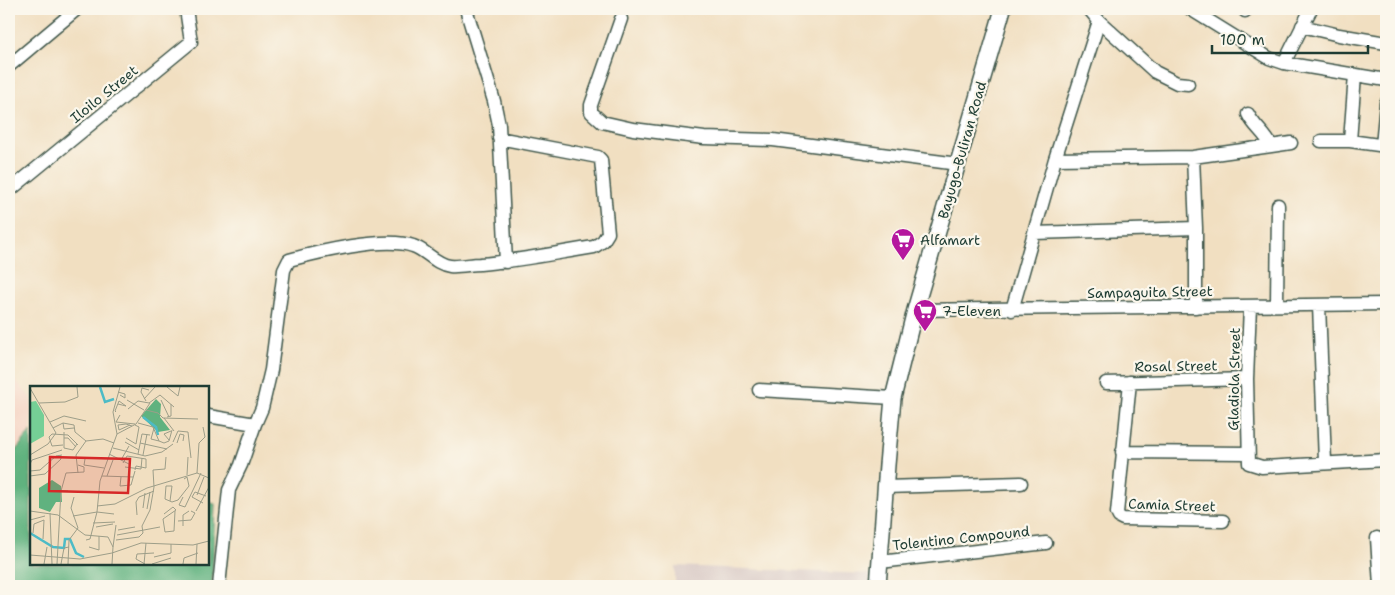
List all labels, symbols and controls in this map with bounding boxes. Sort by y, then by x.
scale bar [1212,22,1369,54]
text: 100 m [1220,30,1265,50]
street label: Iloilo Street [66,61,142,127]
street label: Bayugo-Buliran Road [934,79,990,221]
supermarket icon: Alfamart [890,227,916,261]
place label: Alfamart [920,231,980,249]
street label: Sampaguita Street [1087,282,1213,302]
supermarket icon: 7-Eleven [912,298,938,332]
place label: 7-Eleven [942,302,1001,320]
street label: Gladiola Street [1224,327,1244,431]
street label: Rosal Street [1134,356,1218,376]
inset map [30,386,209,565]
street label: Camia Street [1128,494,1216,516]
street label: Tolentino Compound [892,522,1031,554]

